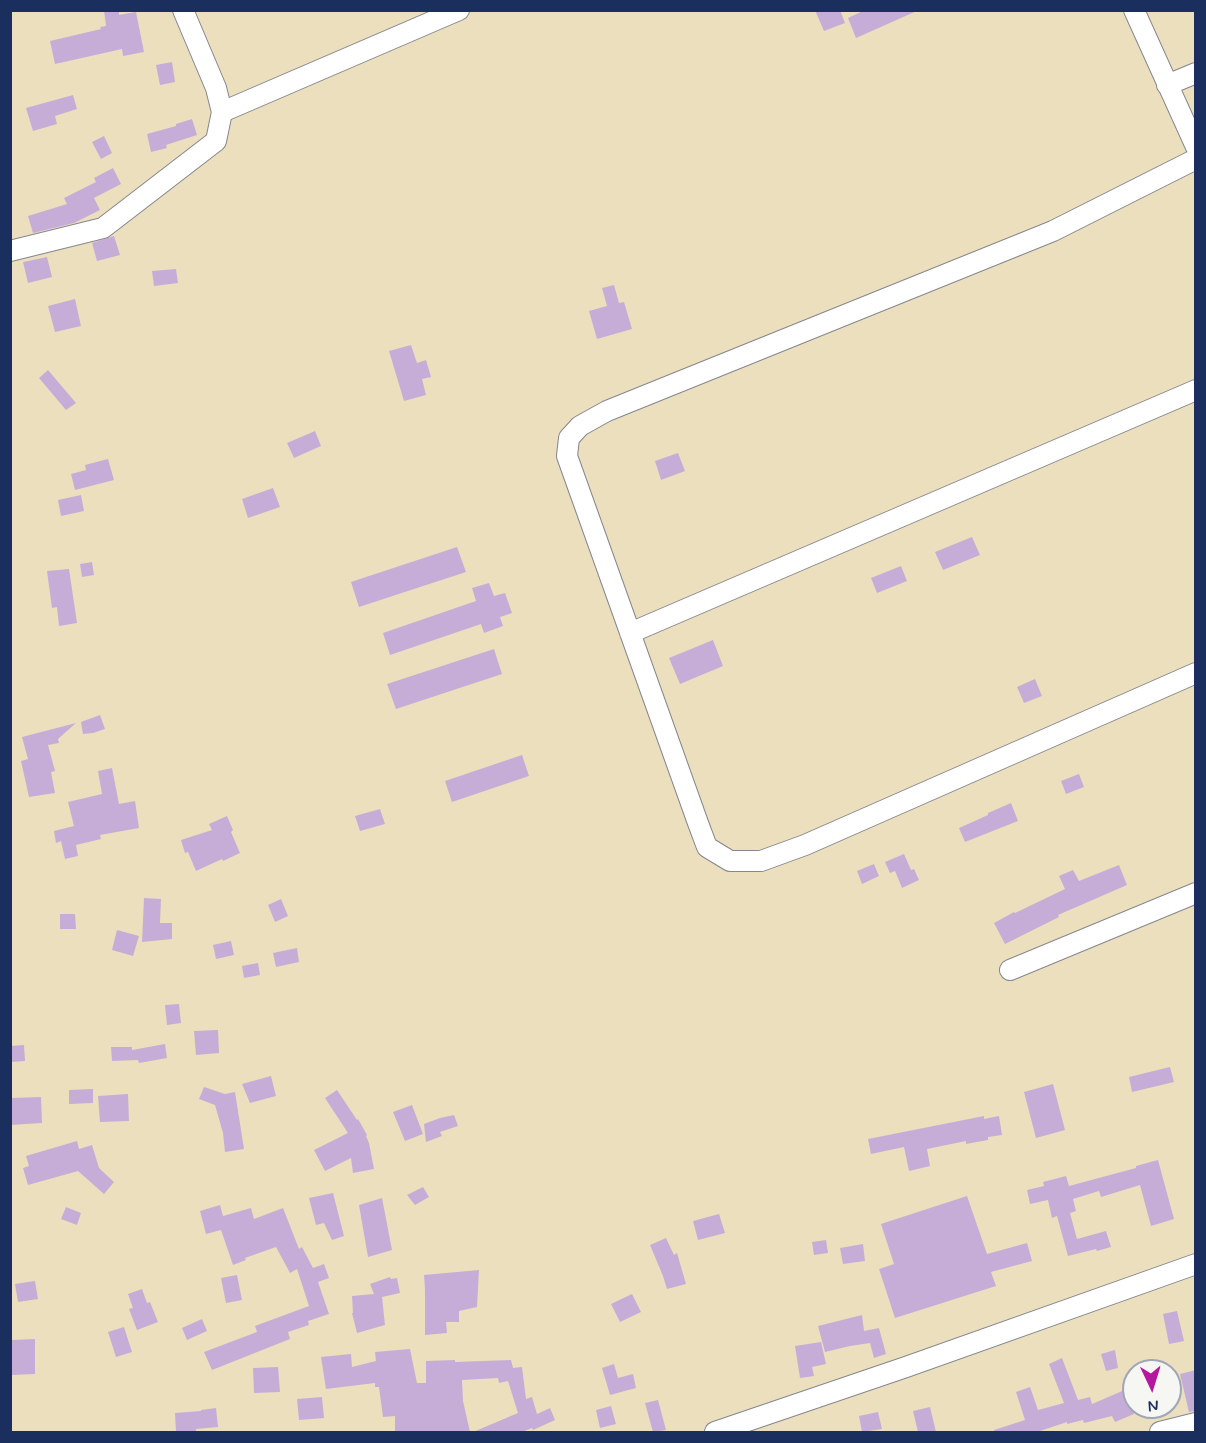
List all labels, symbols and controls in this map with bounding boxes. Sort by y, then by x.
north arrow [1122,1359,1182,1419]
text: N [1147,1395,1159,1416]

